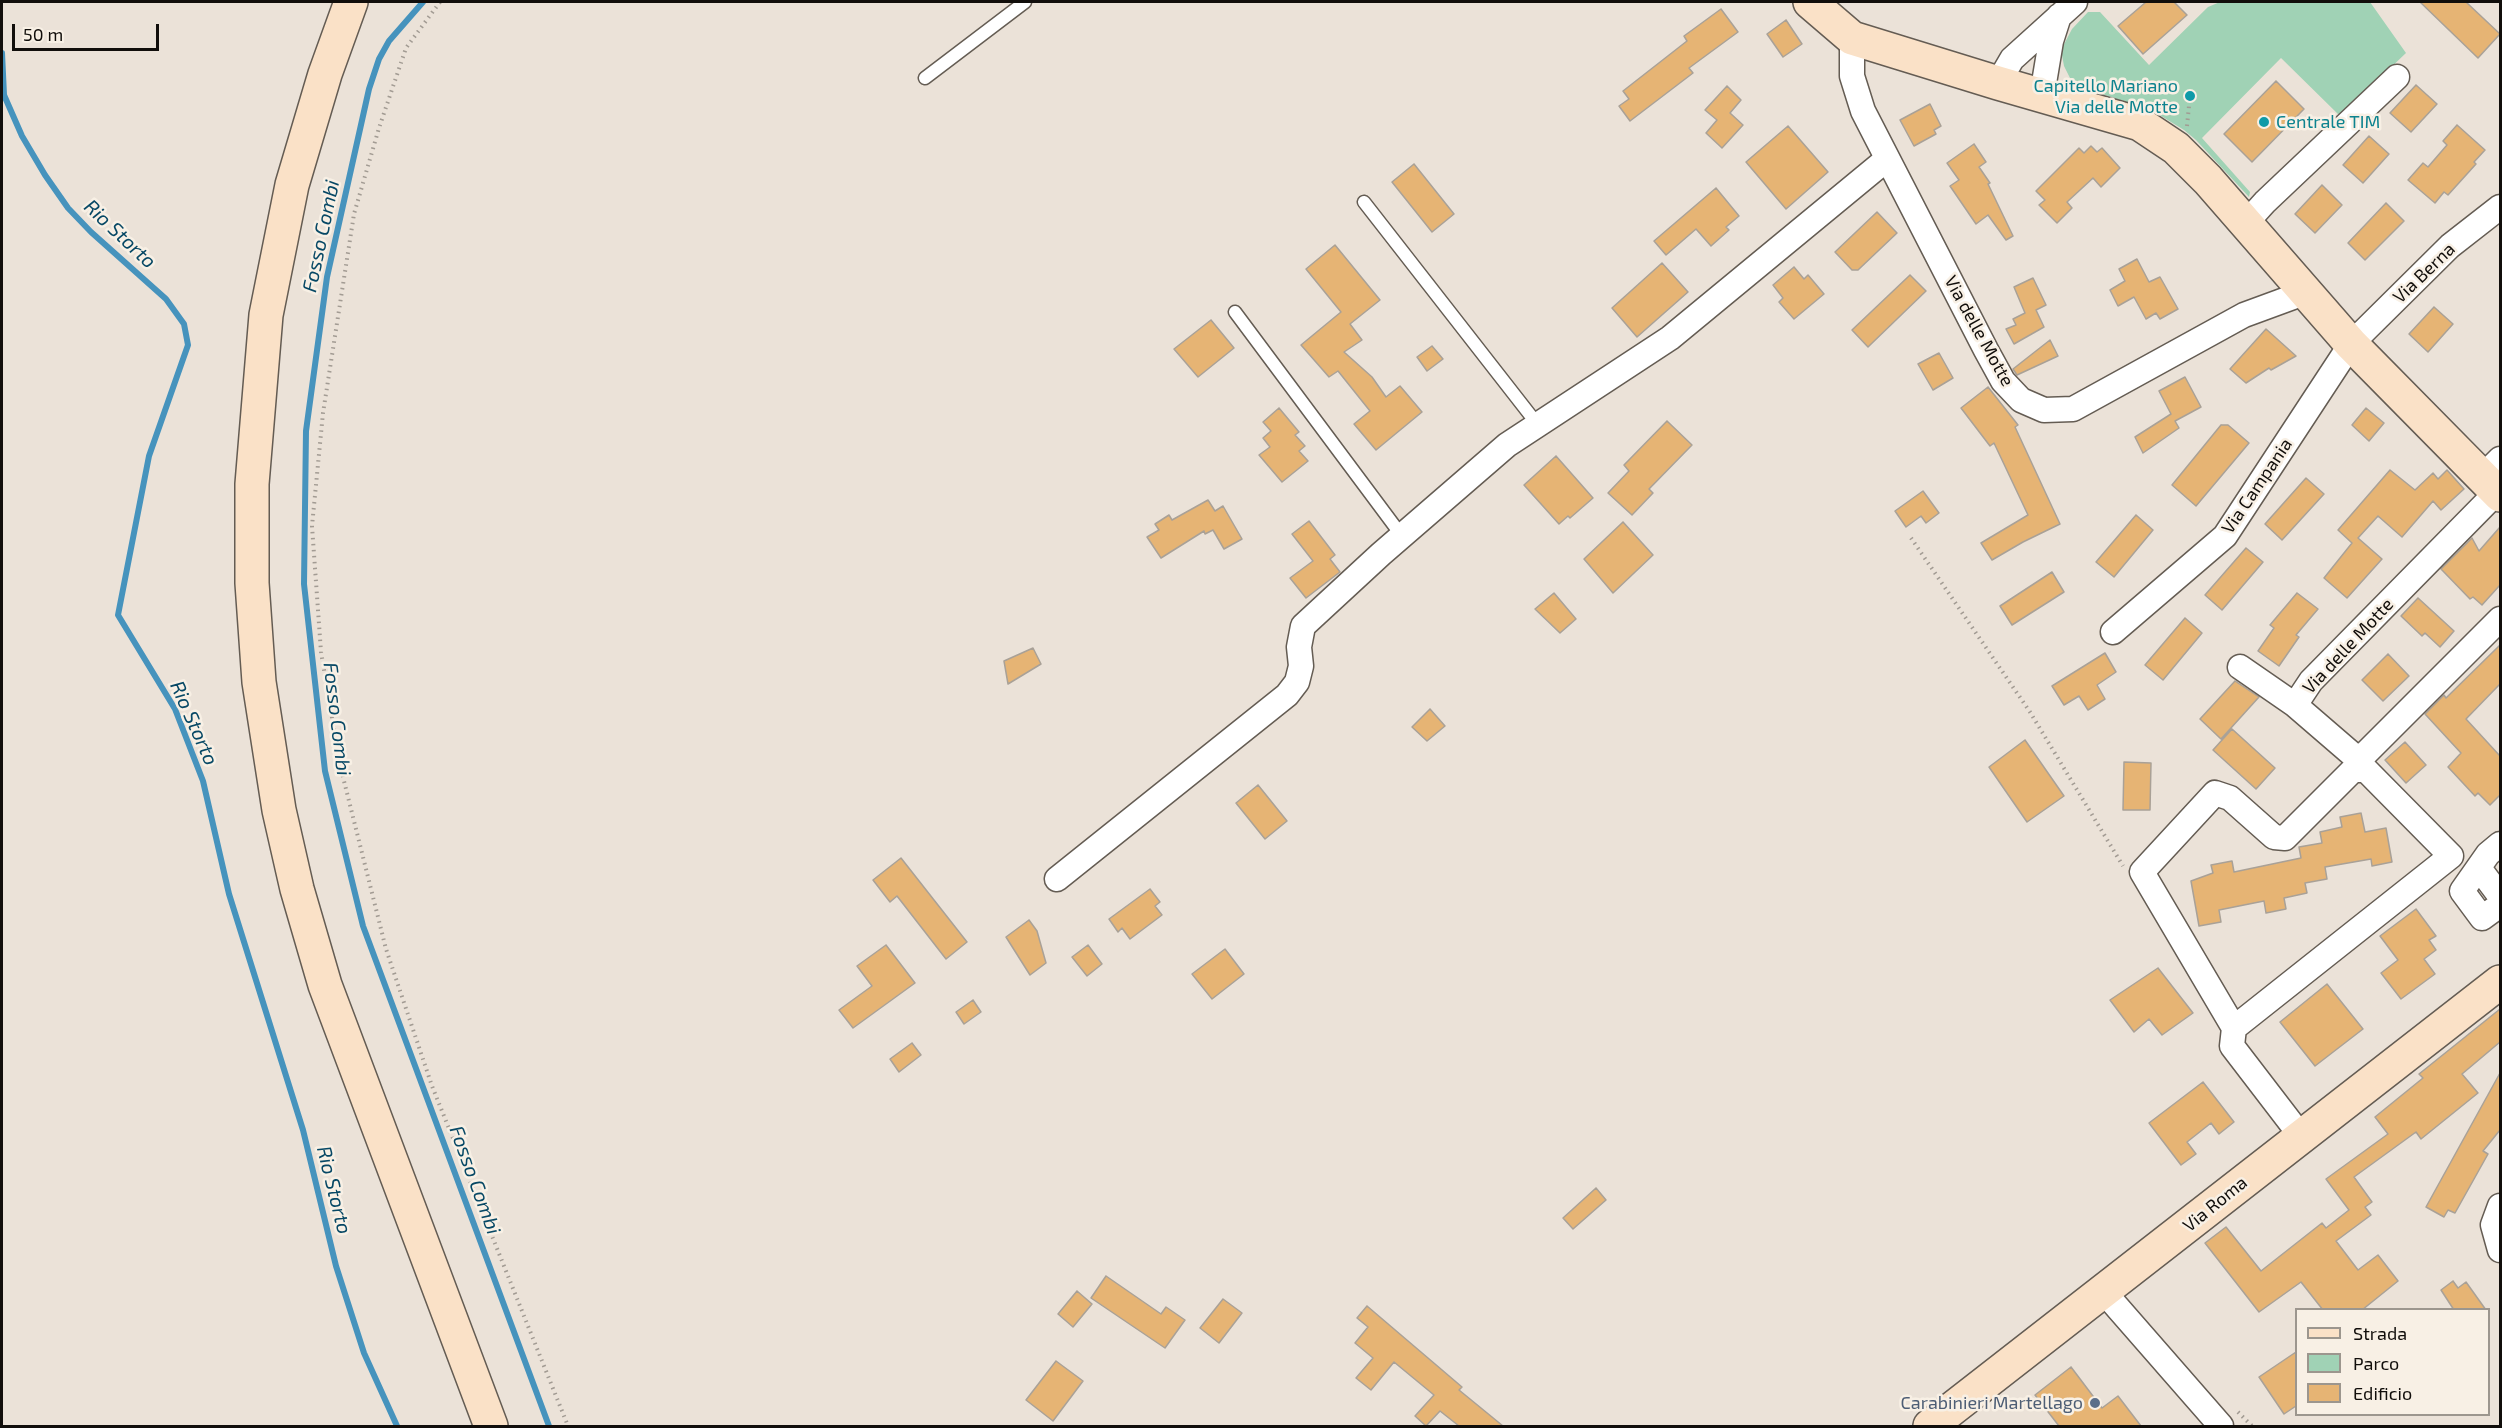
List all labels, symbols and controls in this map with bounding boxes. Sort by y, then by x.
scale bar [15,12,162,50]
text: 50 m [23,23,63,45]
place label: Capitello Mariano Via delle Motte [2034,75,2178,118]
marker: Capitello Mariano Via delle Motte [2183,89,2197,103]
place label: Centrale TIM [2276,111,2380,133]
marker: Centrale TIM [2257,115,2271,129]
water label: Fosso Combi [297,178,345,294]
water label: Rio Storto [79,195,161,273]
street label: Via Berna [2389,238,2459,308]
street label: Via delle Motte [1940,272,2018,390]
street label: Via Campania [2217,434,2297,538]
street label: Via delle Motte [2298,594,2398,698]
water label: Fosso Combi [318,661,356,777]
water label: Rio Storto [165,677,223,769]
water label: Fosso Combi [444,1122,506,1238]
water label: Rio Storto [312,1144,356,1236]
street label: Via Roma [2179,1172,2251,1236]
legend [2295,1308,2490,1416]
text: Strada [2353,1322,2407,1344]
text: Parco [2353,1352,2399,1374]
text: Edificio [2353,1382,2412,1404]
place label: Carabinieri Martellago [1901,1392,2083,1414]
marker: Carabinieri Martellago [2088,1396,2102,1410]

